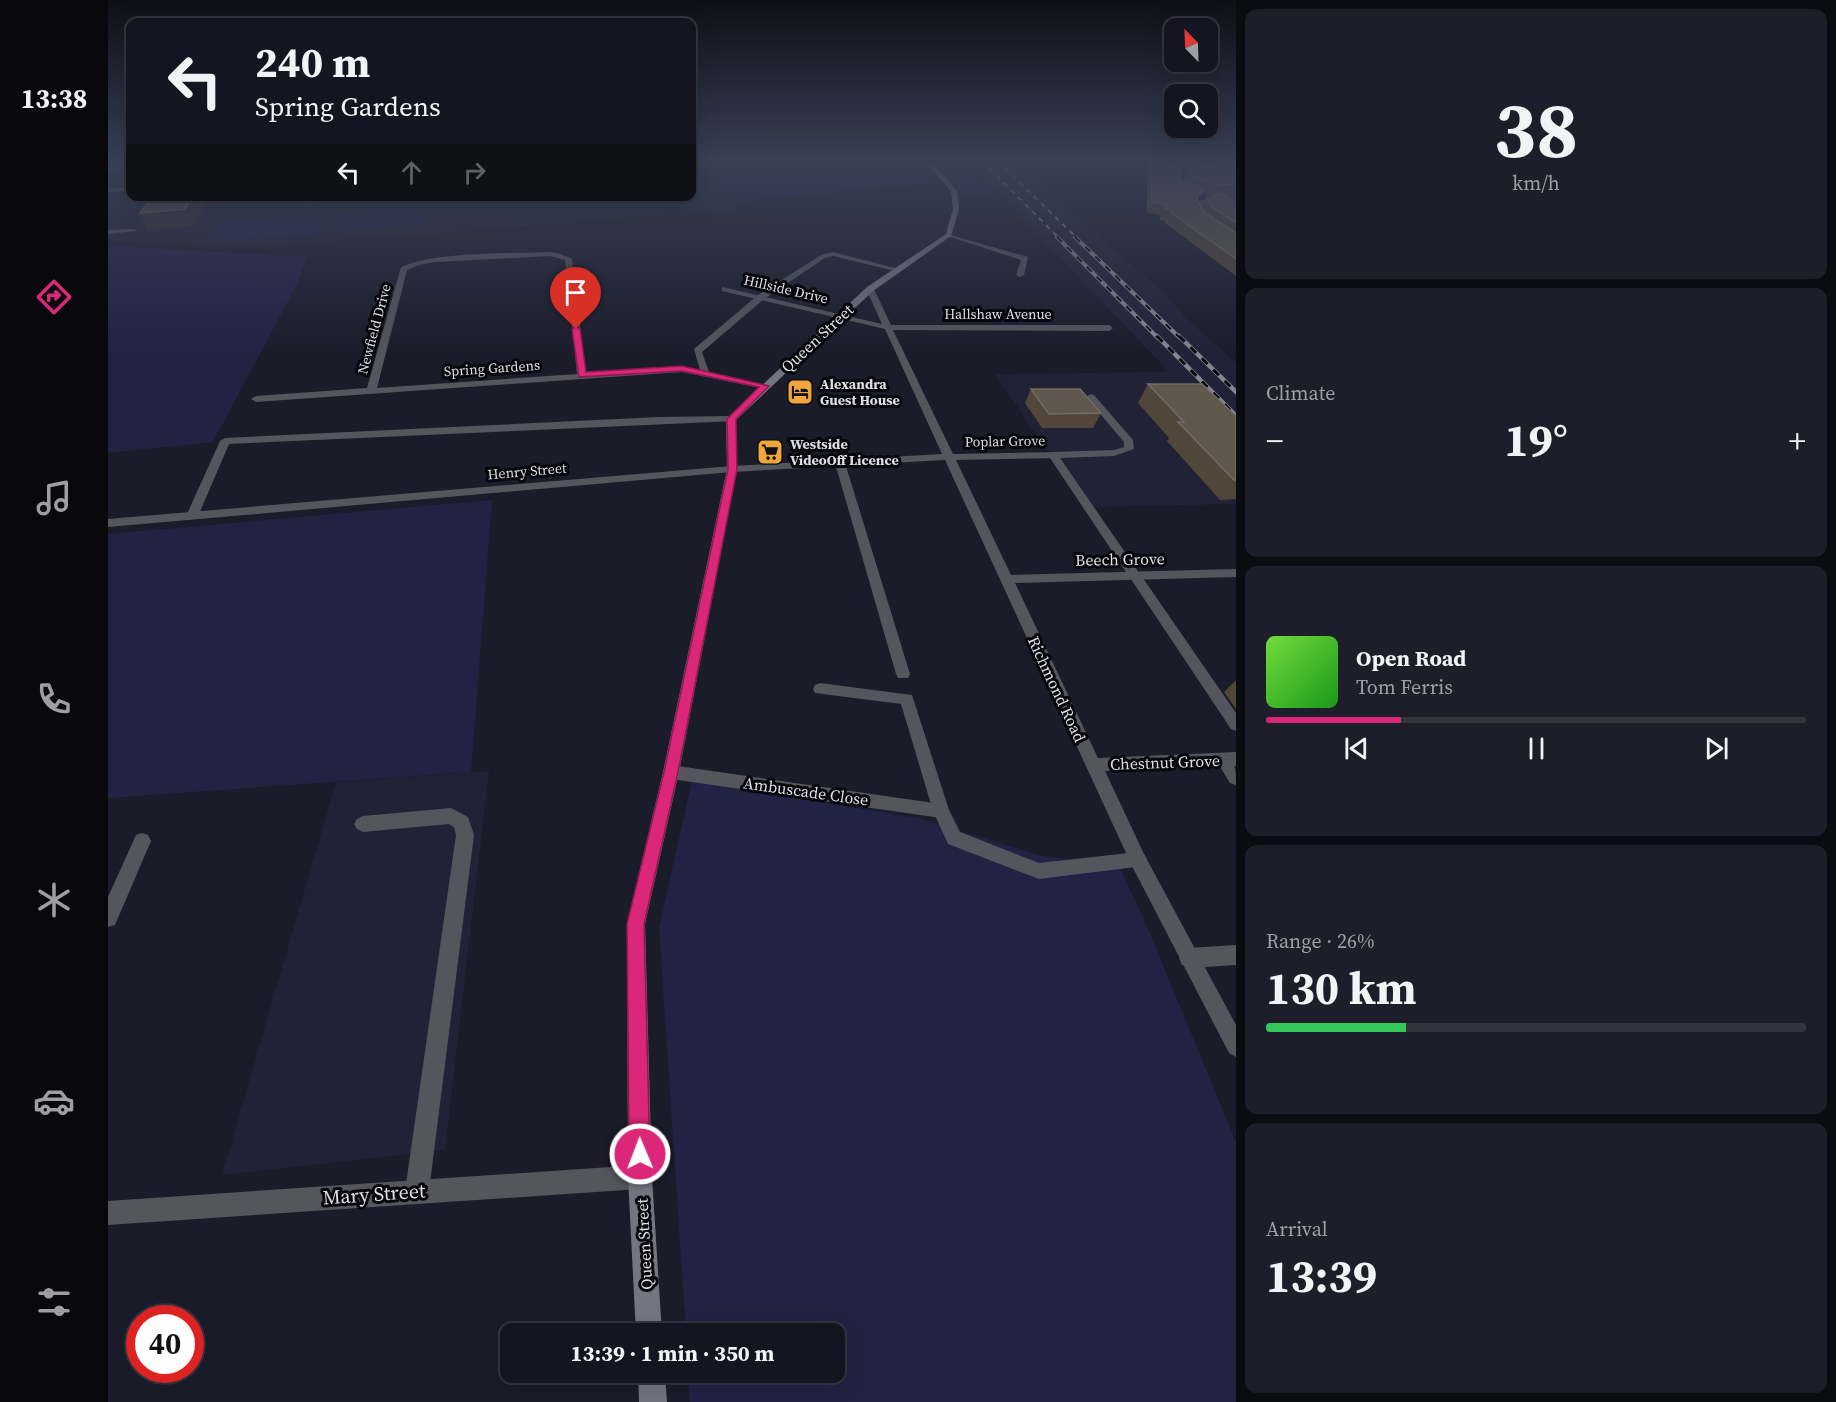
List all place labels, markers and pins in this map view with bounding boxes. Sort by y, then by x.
pin [550,267,601,329]
place label: Alexandra Guest House [820,374,900,410]
hotel icon: Alexandra Guest House [785,377,815,407]
place label: Westside VideoOff Licence [790,434,899,470]
supermarket icon: Westside VideoOff Licence [755,437,785,467]

